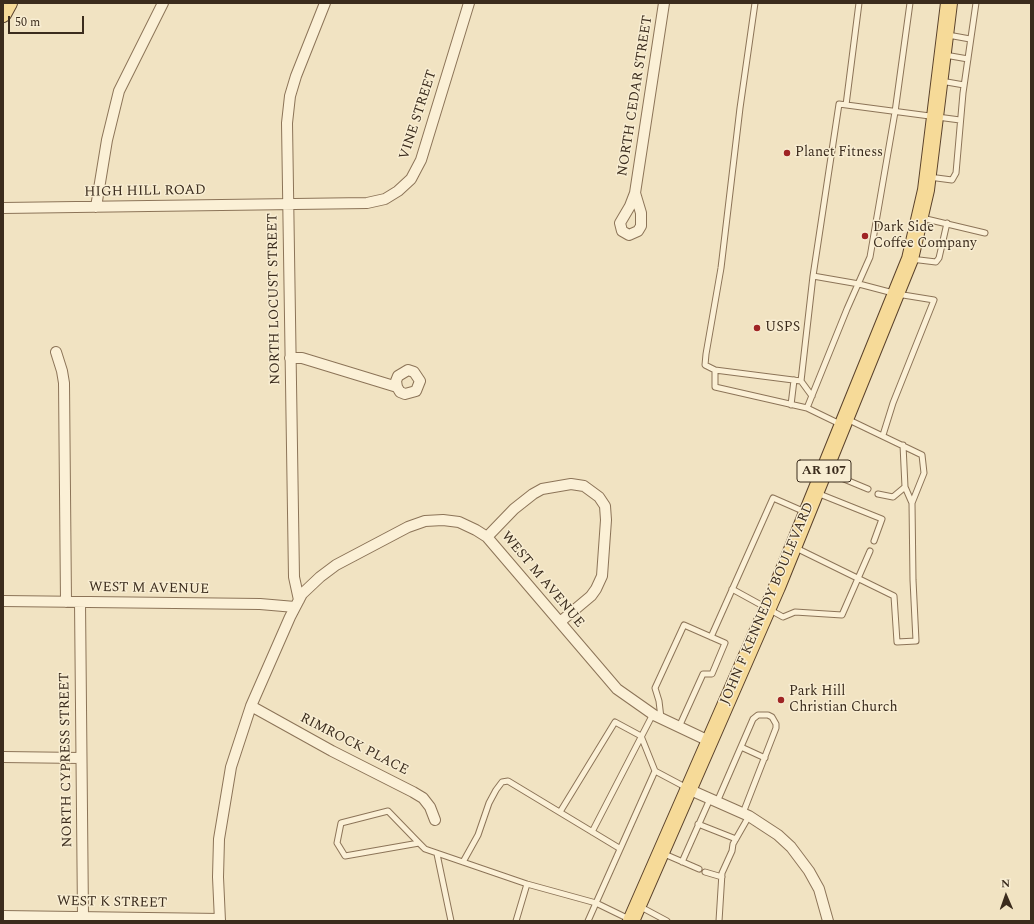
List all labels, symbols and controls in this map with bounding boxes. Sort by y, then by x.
scale bar [10,8,86,34]
text: 50 m [15,13,40,32]
street label: NORTH CEDAR STREET [615,14,657,178]
street label: VINE STREET [397,68,441,162]
place label: Planet Fitness [795,145,883,161]
marker: Planet Fitness [782,148,792,158]
street label: HIGH HILL ROAD [84,183,206,201]
street label: NORTH LOCUST STREET [265,213,285,385]
place label: Dark Side Coffee Company [873,220,977,252]
marker: Dark Side Coffee Company [860,231,870,241]
place label: USPS [765,320,800,336]
marker: USPS [752,323,762,333]
road number: AR 107 [797,460,851,482]
street label: JOHN F KENNEDY BOULEVARD [718,500,818,708]
street label: WEST M AVENUE [497,528,587,632]
street label: WEST M AVENUE [89,580,209,598]
street label: NORTH CYPRESS STREET [57,672,77,848]
place label: Park Hill Christian Church [789,684,898,716]
marker: Park Hill Christian Church [776,695,786,705]
street label: RIMROCK PLACE [297,710,411,780]
text: N [1001,875,1010,892]
north arrow [986,876,1026,916]
street label: WEST K STREET [57,894,167,912]

